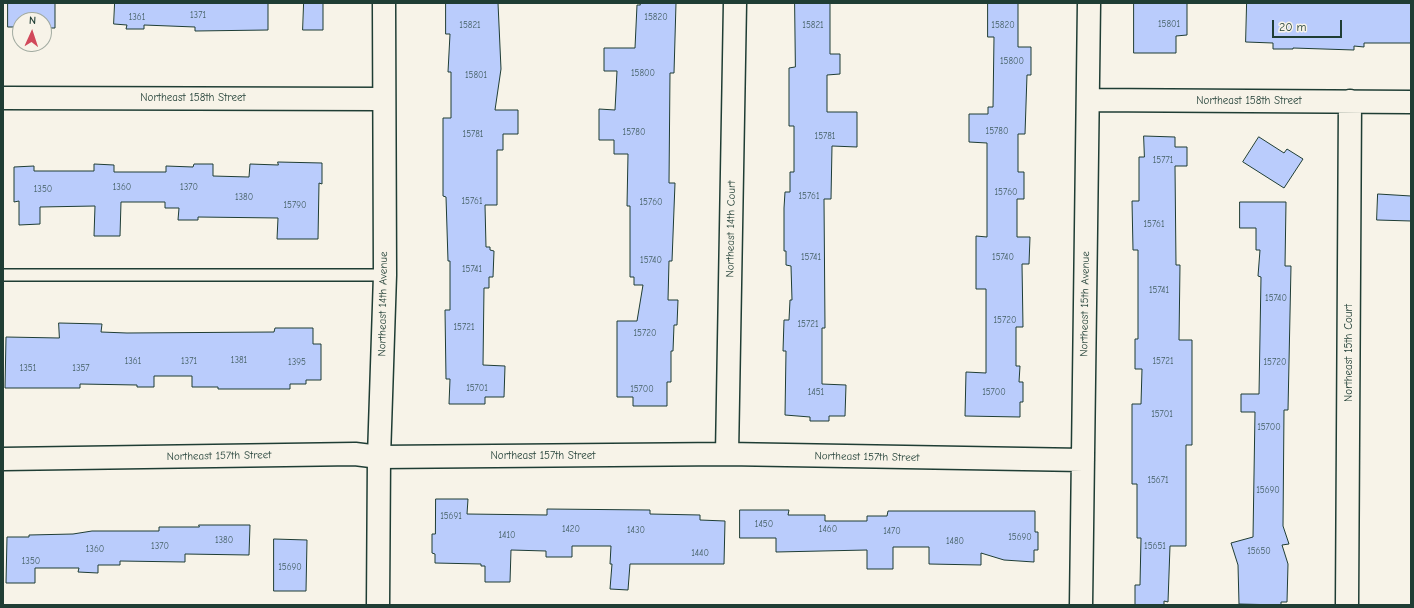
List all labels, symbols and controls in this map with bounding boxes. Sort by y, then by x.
house number: 1371 [190,10,206,20]
north arrow [12,12,52,52]
house number: 1361 [129,12,145,22]
house number: 15820 [644,12,668,22]
scale bar [1274,12,1344,38]
text: N [29,14,37,27]
house number: 15801 [1158,19,1180,29]
house number: 15821 [459,20,481,30]
house number: 15821 [802,20,824,30]
house number: 15820 [991,20,1015,30]
text: 20 m [1279,20,1307,34]
house number: 15800 [1000,56,1024,66]
house number: 15800 [631,68,655,78]
house number: 15801 [465,70,487,80]
street label: Northeast 158th Street [140,91,246,105]
street label: Northeast 158th Street [1196,94,1302,108]
house number: 15780 [986,126,1008,136]
house number: 15780 [623,127,645,137]
house number: 15781 [463,129,483,139]
house number: 15781 [815,131,835,141]
house number: 15771 [1153,155,1173,165]
street label: Northeast 14th Court [724,180,738,278]
house number: 1360 [113,182,131,192]
house number: 1370 [180,182,198,192]
house number: 1350 [34,184,52,194]
house number: 15760 [995,187,1017,197]
house number: 15761 [798,191,820,201]
house number: 1380 [235,192,253,202]
house number: 15761 [461,196,483,206]
house number: 15760 [640,197,662,207]
house number: 15790 [284,200,306,210]
house number: 15761 [1143,219,1165,229]
street label: Northeast 14th Avenue [375,251,391,357]
street label: Northeast 15th Avenue [1077,251,1093,357]
house number: 15741 [801,252,821,262]
house number: 15740 [992,252,1014,262]
house number: 15740 [640,255,662,265]
house number: 15741 [462,264,482,274]
house number: 15741 [1149,285,1169,295]
house number: 15740 [1265,293,1287,303]
street label: Northeast 15th Court [1342,304,1356,402]
house number: 15720 [994,315,1016,325]
house number: 15721 [798,319,818,329]
house number: 15721 [454,322,474,332]
house number: 15720 [634,328,656,338]
house number: 1381 [231,355,247,365]
house number: 1361 [125,356,141,366]
house number: 1371 [181,356,197,366]
house number: 15721 [1153,356,1173,366]
house number: 1395 [288,357,306,367]
house number: 15720 [1264,357,1286,367]
house number: 1351 [20,363,36,373]
house number: 1357 [72,363,90,373]
house number: 15701 [466,383,488,393]
house number: 15700 [630,384,654,394]
house number: 1451 [808,387,824,397]
house number: 15700 [982,387,1006,397]
house number: 15701 [1151,409,1173,419]
house number: 15700 [1257,422,1281,432]
street label: Northeast 157th Street [166,448,272,464]
street label: Northeast 157th Street [491,449,595,463]
street label: Northeast 157th Street [814,449,920,465]
house number: 15671 [1147,475,1169,485]
house number: 15690 [1256,485,1280,495]
house number: 15691 [440,511,462,521]
house number: 1450 [755,519,773,529]
house number: 1420 [562,524,580,534]
house number: 1460 [819,524,837,534]
house number: 1430 [627,525,645,535]
house number: 1470 [883,526,901,536]
house number: 1410 [499,530,515,540]
house number: 15690 [1008,532,1032,542]
house number: 1380 [215,535,233,545]
house number: 1480 [946,536,964,546]
house number: 1370 [151,541,169,551]
house number: 15651 [1144,541,1166,551]
house number: 1360 [86,544,104,554]
house number: 15650 [1247,546,1271,556]
house number: 1440 [691,548,709,558]
house number: 1350 [22,556,40,566]
house number: 15690 [278,562,302,572]

